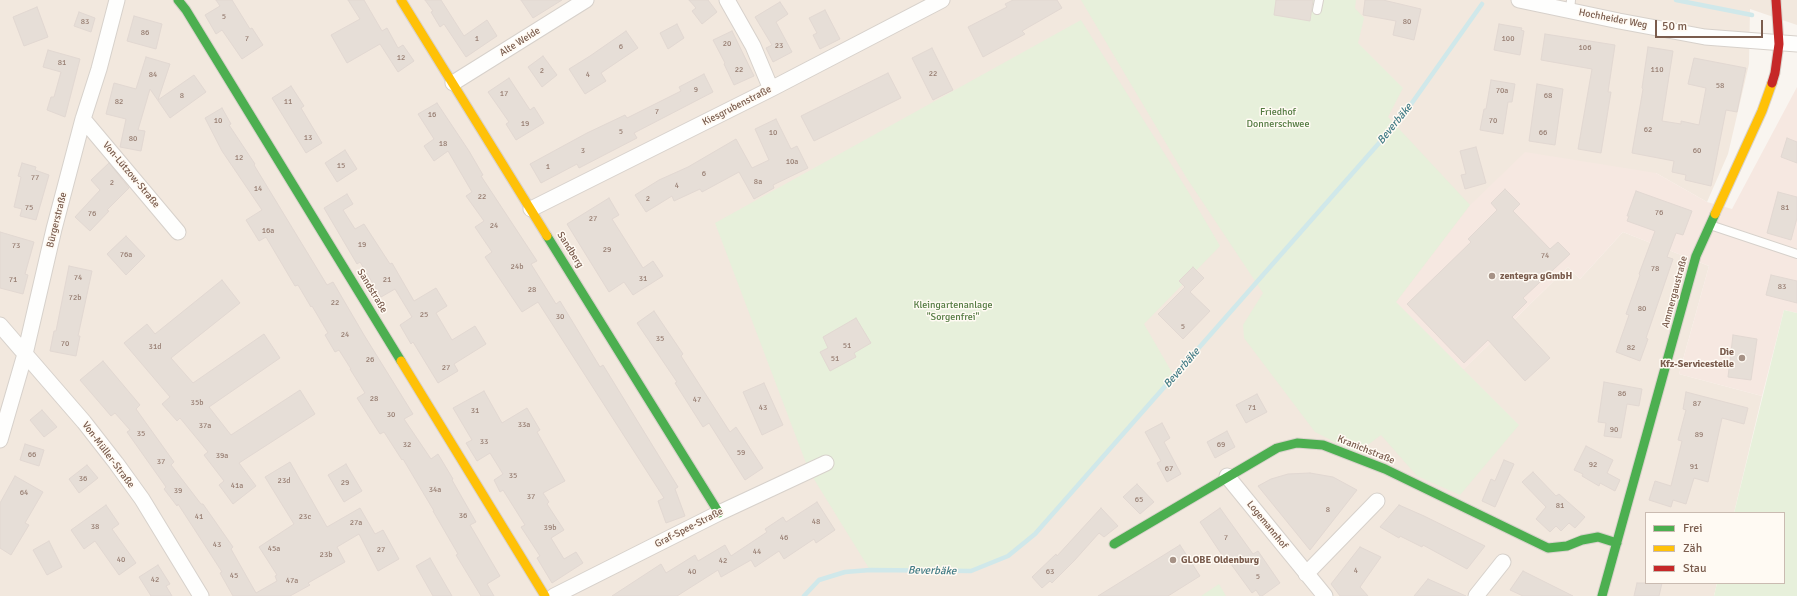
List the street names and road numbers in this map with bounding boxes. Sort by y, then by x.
street label: Hochheider Weg [1578,6,1648,32]
street label: Alte Weide [498,25,542,59]
street label: Kiesgrubenstraße [700,83,774,129]
street label: Von-Lützow-Straße [100,139,162,211]
street label: Bürgerstraße [44,191,70,249]
street label: Sandberg [554,230,586,270]
street label: Ammergaustraße [1660,255,1690,329]
street label: Sandstraße [354,267,390,315]
street label: Von-Müller-Straße [79,420,137,490]
street label: Kranichstraße [1336,433,1396,467]
street label: Logemannhof [1244,499,1290,551]
street label: Graf-Spee-Straße [653,506,725,550]

